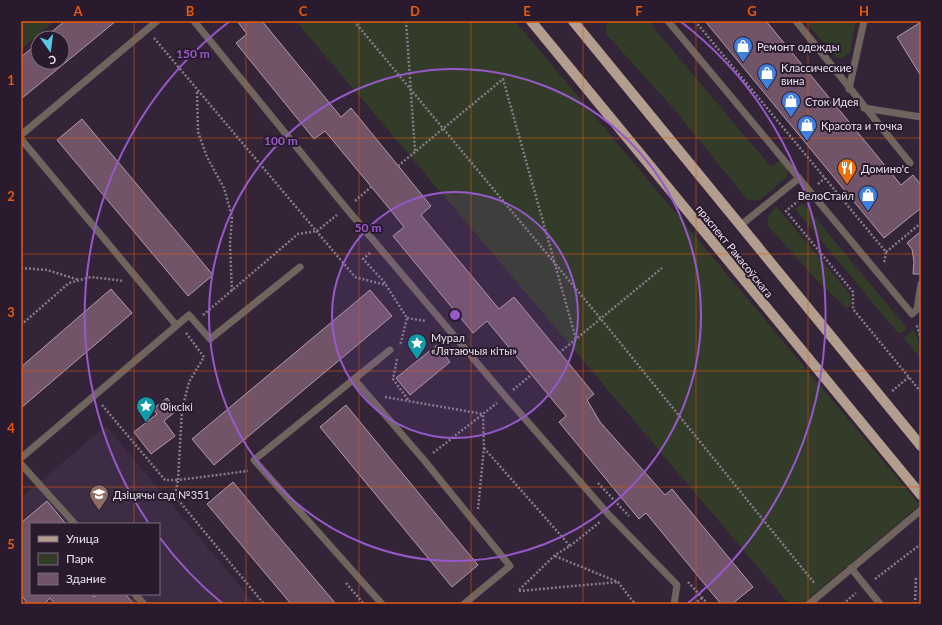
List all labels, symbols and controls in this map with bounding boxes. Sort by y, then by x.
text: A [72,3,83,19]
text: B [186,3,195,19]
text: C [299,3,308,19]
text: D [410,3,420,19]
text: E [523,3,531,19]
text: F [635,3,643,19]
text: G [747,3,757,19]
text: H [859,3,869,19]
north arrow [30,30,70,70]
shop icon: Ремонт одежды [732,35,754,63]
place label: Ремонт одежды [757,40,840,53]
text: 150 m [176,46,210,61]
text: С [47,53,58,68]
place label: Классические вина [781,61,852,87]
shop icon: Классические вина [756,62,778,90]
text: 1 [7,72,15,88]
shop icon: Сток Идея [780,90,802,118]
place label: Сток Идея [805,95,858,108]
shop icon: Красота и точка [796,114,818,142]
place label: Красота и точка [821,119,902,132]
text: 100 m [264,133,298,148]
restaurant icon: Домино'c [836,157,858,185]
place label: Домино'c [861,162,909,175]
shop icon: ВелоСтайл [857,184,879,212]
text: 2 [7,188,15,204]
place label: ВелоСтайл [798,189,854,202]
street label: праспект Ракасоўскага [694,202,776,300]
text: 50 m [355,220,381,235]
text: 3 [7,304,15,320]
centre of rings [448,308,462,322]
place label: Мурал «Лятаючыя кіты» [431,331,517,357]
place icon: Мурал «Лятаючыя кіты» [406,332,428,360]
place icon: Фіксікі [135,395,157,423]
place label: Фіксікі [160,400,193,413]
text: 4 [7,420,15,436]
school or university icon: Дзіцячы сад №351 [88,483,110,511]
place label: Дзіцячы сад №351 [113,488,210,501]
legend [30,523,160,595]
text: Улица [66,531,99,546]
text: 5 [7,536,15,552]
text: Парк [66,551,94,566]
text: Здание [66,571,106,586]

